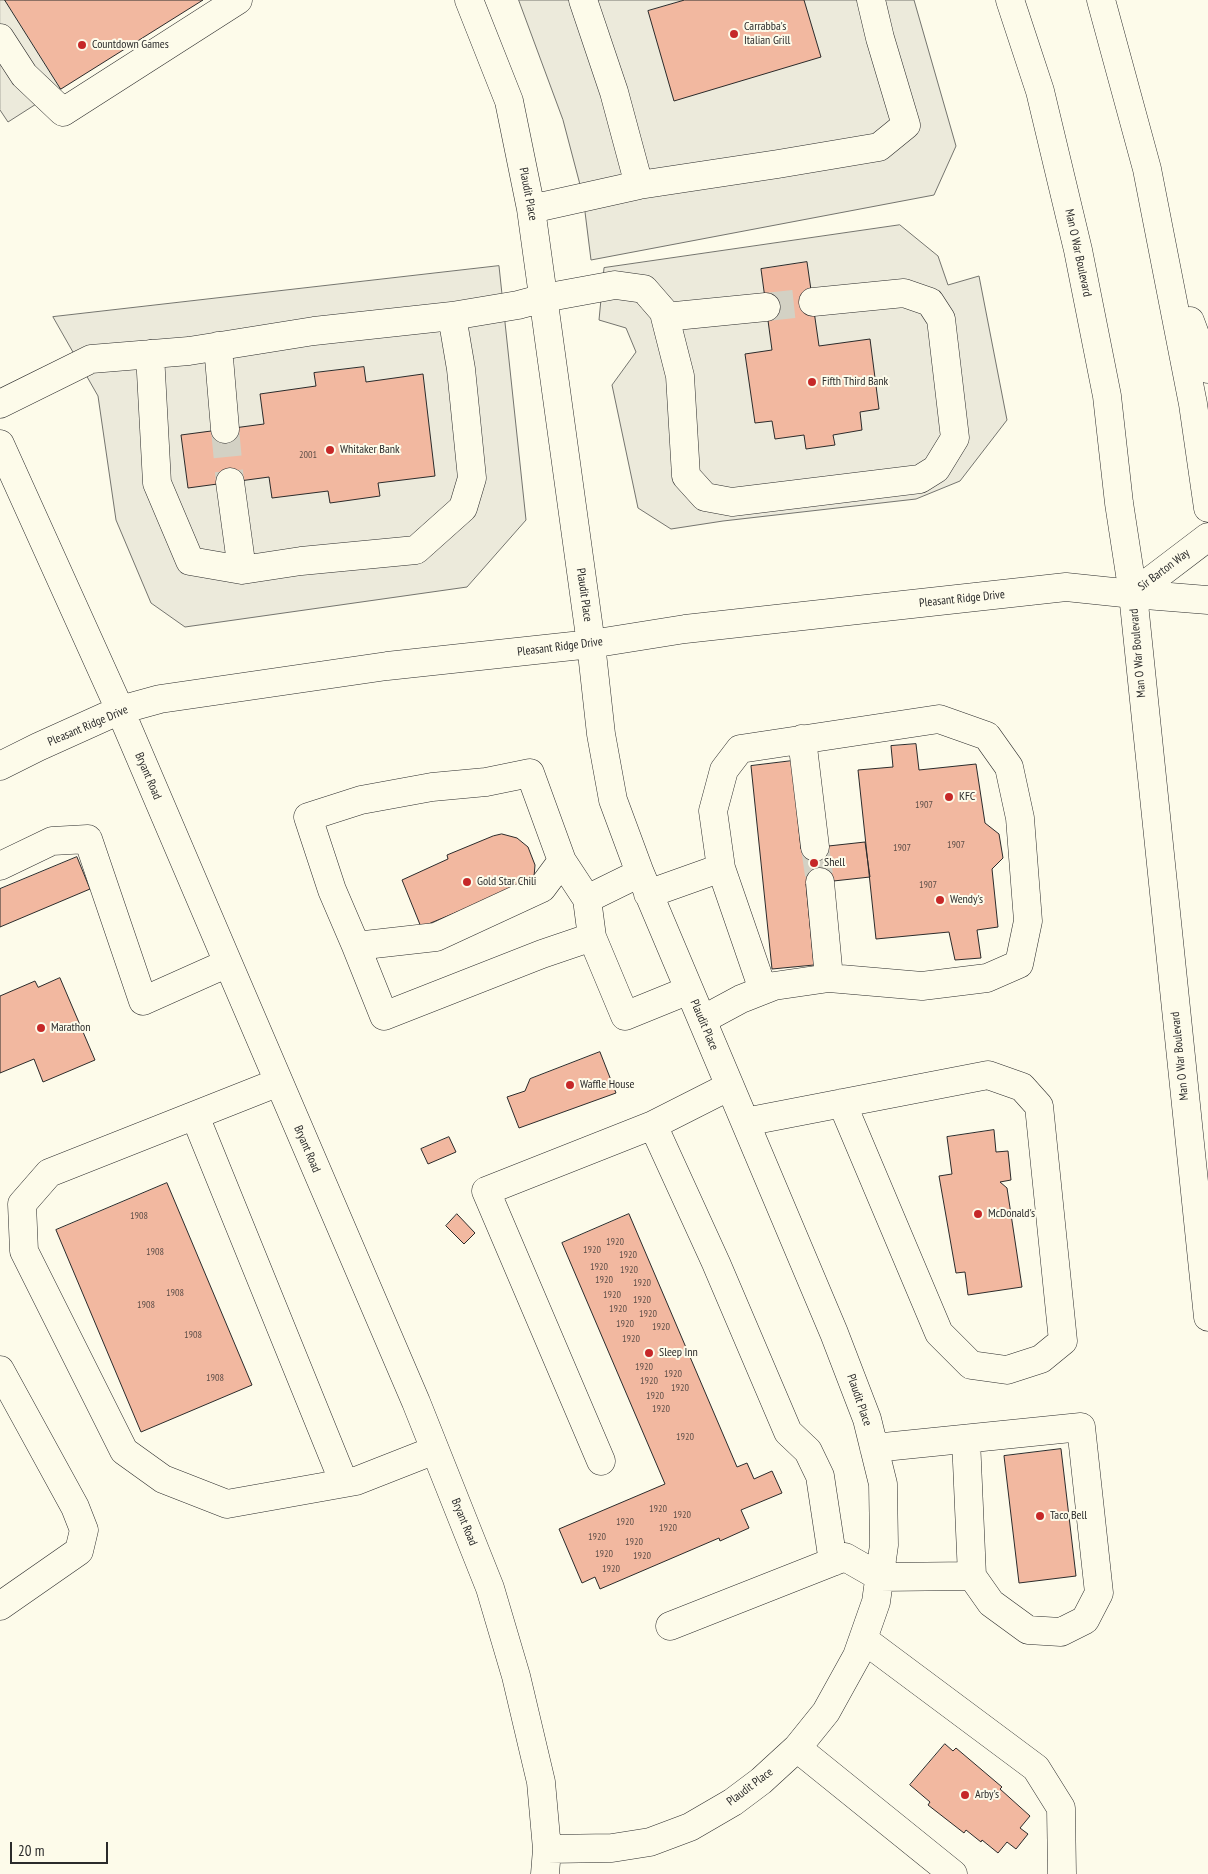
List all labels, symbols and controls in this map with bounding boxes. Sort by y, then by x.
place label: Carrabba's Italian Grill [744,20,790,48]
marker: Carrabba's Italian Grill [728,28,740,40]
place label: Countdown Games [92,38,169,52]
marker: Countdown Games [76,39,88,51]
street label: Plaudit Place [516,166,540,222]
street label: Man O War Boulevard [1062,208,1094,298]
place label: Fifth Third Bank [822,375,888,389]
marker: Fifth Third Bank [806,376,818,388]
place label: Whitaker Bank [340,443,400,457]
marker: Whitaker Bank [324,444,336,456]
house number: 2001 [299,449,317,461]
street label: Sir Barton Way [1135,546,1193,594]
street label: Plaudit Place [573,567,595,623]
street label: Pleasant Ridge Drive [918,587,1006,611]
street label: Man O War Boulevard [1127,608,1149,698]
street label: Pleasant Ridge Drive [516,635,604,659]
street label: Pleasant Ridge Drive [46,703,130,749]
street label: Bryant Road [132,750,164,802]
place label: KFC [959,790,975,804]
marker: KFC [943,791,955,803]
house number: 1907 [915,799,933,811]
house number: 1907 [947,839,965,851]
house number: 1907 [893,842,911,854]
place label: Shell [824,856,845,870]
marker: Shell [808,857,820,869]
place label: Gold Star Chili [477,875,536,889]
marker: Gold Star Chili [461,876,473,888]
house number: 1907 [919,879,937,891]
place label: Wendy's [950,893,983,907]
marker: Wendy's [934,894,946,906]
street label: Plaudit Place [687,997,721,1053]
street label: Man O War Boulevard [1168,1011,1192,1101]
place label: Marathon [51,1021,91,1035]
marker: Marathon [35,1022,47,1034]
place label: Waffle House [580,1078,635,1092]
marker: Waffle House [564,1079,576,1091]
street label: Bryant Road [291,1123,323,1175]
place label: McDonald's [988,1207,1035,1221]
marker: McDonald's [972,1208,984,1220]
house number: 1908 [130,1210,148,1222]
house number: 1920 [606,1236,624,1248]
house number: 1920 [583,1244,601,1256]
house number: 1908 [146,1246,164,1258]
house number: 1920 [619,1249,637,1261]
house number: 1920 [590,1261,608,1273]
house number: 1920 [620,1264,638,1276]
house number: 1920 [595,1274,613,1286]
house number: 1920 [633,1277,651,1289]
house number: 1908 [166,1287,184,1299]
house number: 1920 [603,1289,621,1301]
house number: 1920 [633,1294,651,1306]
house number: 1908 [137,1299,155,1311]
house number: 1920 [609,1303,627,1315]
house number: 1920 [639,1308,657,1320]
house number: 1920 [616,1318,634,1330]
house number: 1920 [652,1321,670,1333]
house number: 1908 [184,1329,202,1341]
house number: 1920 [622,1333,640,1345]
place label: Sleep Inn [659,1346,698,1360]
marker: Sleep Inn [643,1347,655,1359]
house number: 1920 [635,1361,653,1373]
house number: 1920 [664,1368,682,1380]
house number: 1908 [206,1372,224,1384]
street label: Plaudit Place [843,1372,875,1428]
house number: 1920 [640,1375,658,1387]
house number: 1920 [671,1382,689,1394]
house number: 1920 [646,1390,664,1402]
house number: 1920 [652,1403,670,1415]
house number: 1920 [676,1431,694,1443]
street label: Bryant Road [448,1496,480,1548]
house number: 1920 [649,1503,667,1515]
house number: 1920 [673,1509,691,1521]
place label: Taco Bell [1050,1509,1087,1523]
marker: Taco Bell [1034,1510,1046,1522]
house number: 1920 [616,1516,634,1528]
house number: 1920 [659,1522,677,1534]
house number: 1920 [588,1531,606,1543]
house number: 1920 [625,1536,643,1548]
house number: 1920 [595,1548,613,1560]
house number: 1920 [633,1550,651,1562]
house number: 1920 [602,1563,620,1575]
street label: Plaudit Place [724,1765,776,1809]
place label: Arby's [975,1788,999,1802]
marker: Arby's [959,1789,971,1801]
scale bar [12,1832,110,1864]
text: 20 m [18,1841,44,1860]

